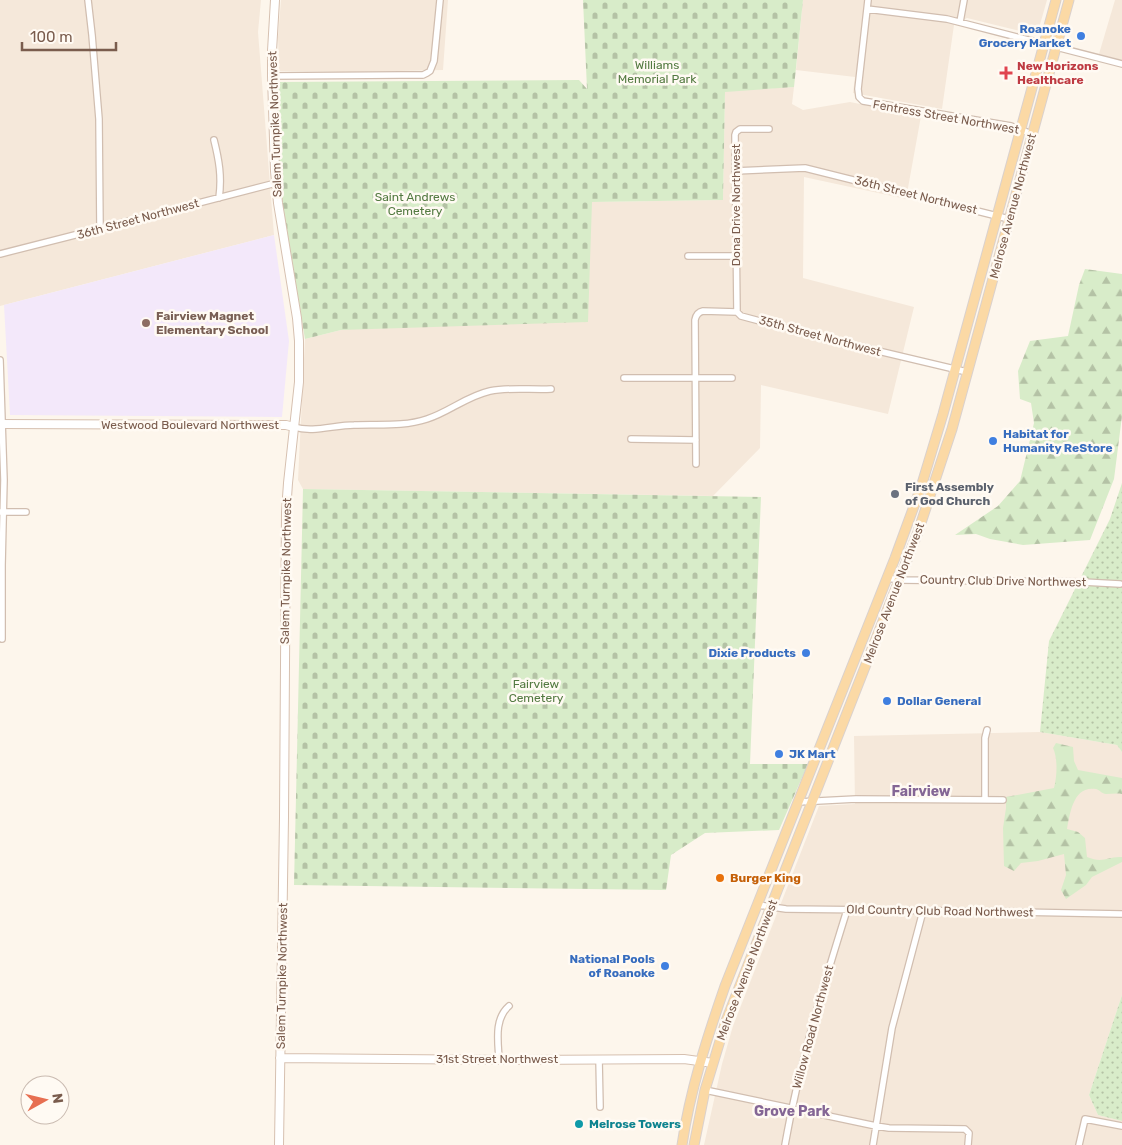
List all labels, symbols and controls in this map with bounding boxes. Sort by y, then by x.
scale bar [22,20,116,52]
place label: Roanoke Grocery Market [979,22,1071,50]
text: 100 m [30,28,72,46]
marker: Roanoke Grocery Market [1075,30,1087,42]
street label: Salem Turnpike Northwest [265,50,285,197]
park label: Williams Memorial Park [618,58,697,86]
place label: New Horizons Healthcare [1017,59,1099,87]
marker: New Horizons Healthcare [999,66,1013,80]
street label: Fentress Street Northwest [872,97,1020,137]
street label: Melrose Avenue Northwest [987,132,1039,280]
street label: Dona Drive Northwest [729,143,743,266]
street label: 36th Street Northwest [853,173,979,217]
park label: Saint Andrews Cemetery [375,190,455,218]
street label: 36th Street Northwest [75,196,201,242]
place label: Fairview Magnet Elementary School [156,309,268,337]
street label: 35th Street Northwest [758,313,883,359]
marker: Fairview Magnet Elementary School [140,317,152,329]
street label: Westwood Boulevard Northwest [101,418,279,432]
place label: Habitat for Humanity ReStore [1003,427,1113,455]
marker: Habitat for Humanity ReStore [987,435,999,447]
place label: First Assembly of God Church [905,480,994,508]
marker: First Assembly of God Church [889,488,901,500]
street label: Salem Turnpike Northwest [278,497,294,644]
street label: Melrose Avenue Northwest [861,520,927,665]
street label: Country Club Drive Northwest [920,573,1087,589]
place label: Dixie Products [708,646,796,660]
marker: Dixie Products [800,647,812,659]
park label: Fairview Cemetery [509,677,564,705]
place label: Dollar General [897,694,981,708]
marker: Dollar General [881,695,893,707]
place label: JK Mart [789,747,836,761]
marker: JK Mart [773,748,785,760]
district label: Fairview [891,783,951,800]
place label: Burger King [730,871,801,885]
marker: Burger King [714,872,726,884]
street label: Melrose Avenue Northwest [714,897,780,1042]
street label: Salem Turnpike Northwest [274,902,290,1049]
street label: Old Country Club Road Northwest [846,902,1034,920]
place label: National Pools of Roanoke [569,952,655,980]
marker: National Pools of Roanoke [659,960,671,972]
street label: Willow Road Northwest [790,963,836,1090]
street label: 31st Street Northwest [436,1052,558,1066]
north arrow [20,1075,70,1125]
text: N [48,1092,66,1104]
district label: Grove Park [754,1103,831,1120]
place label: Melrose Towers [589,1117,681,1131]
marker: Melrose Towers [573,1118,585,1130]

